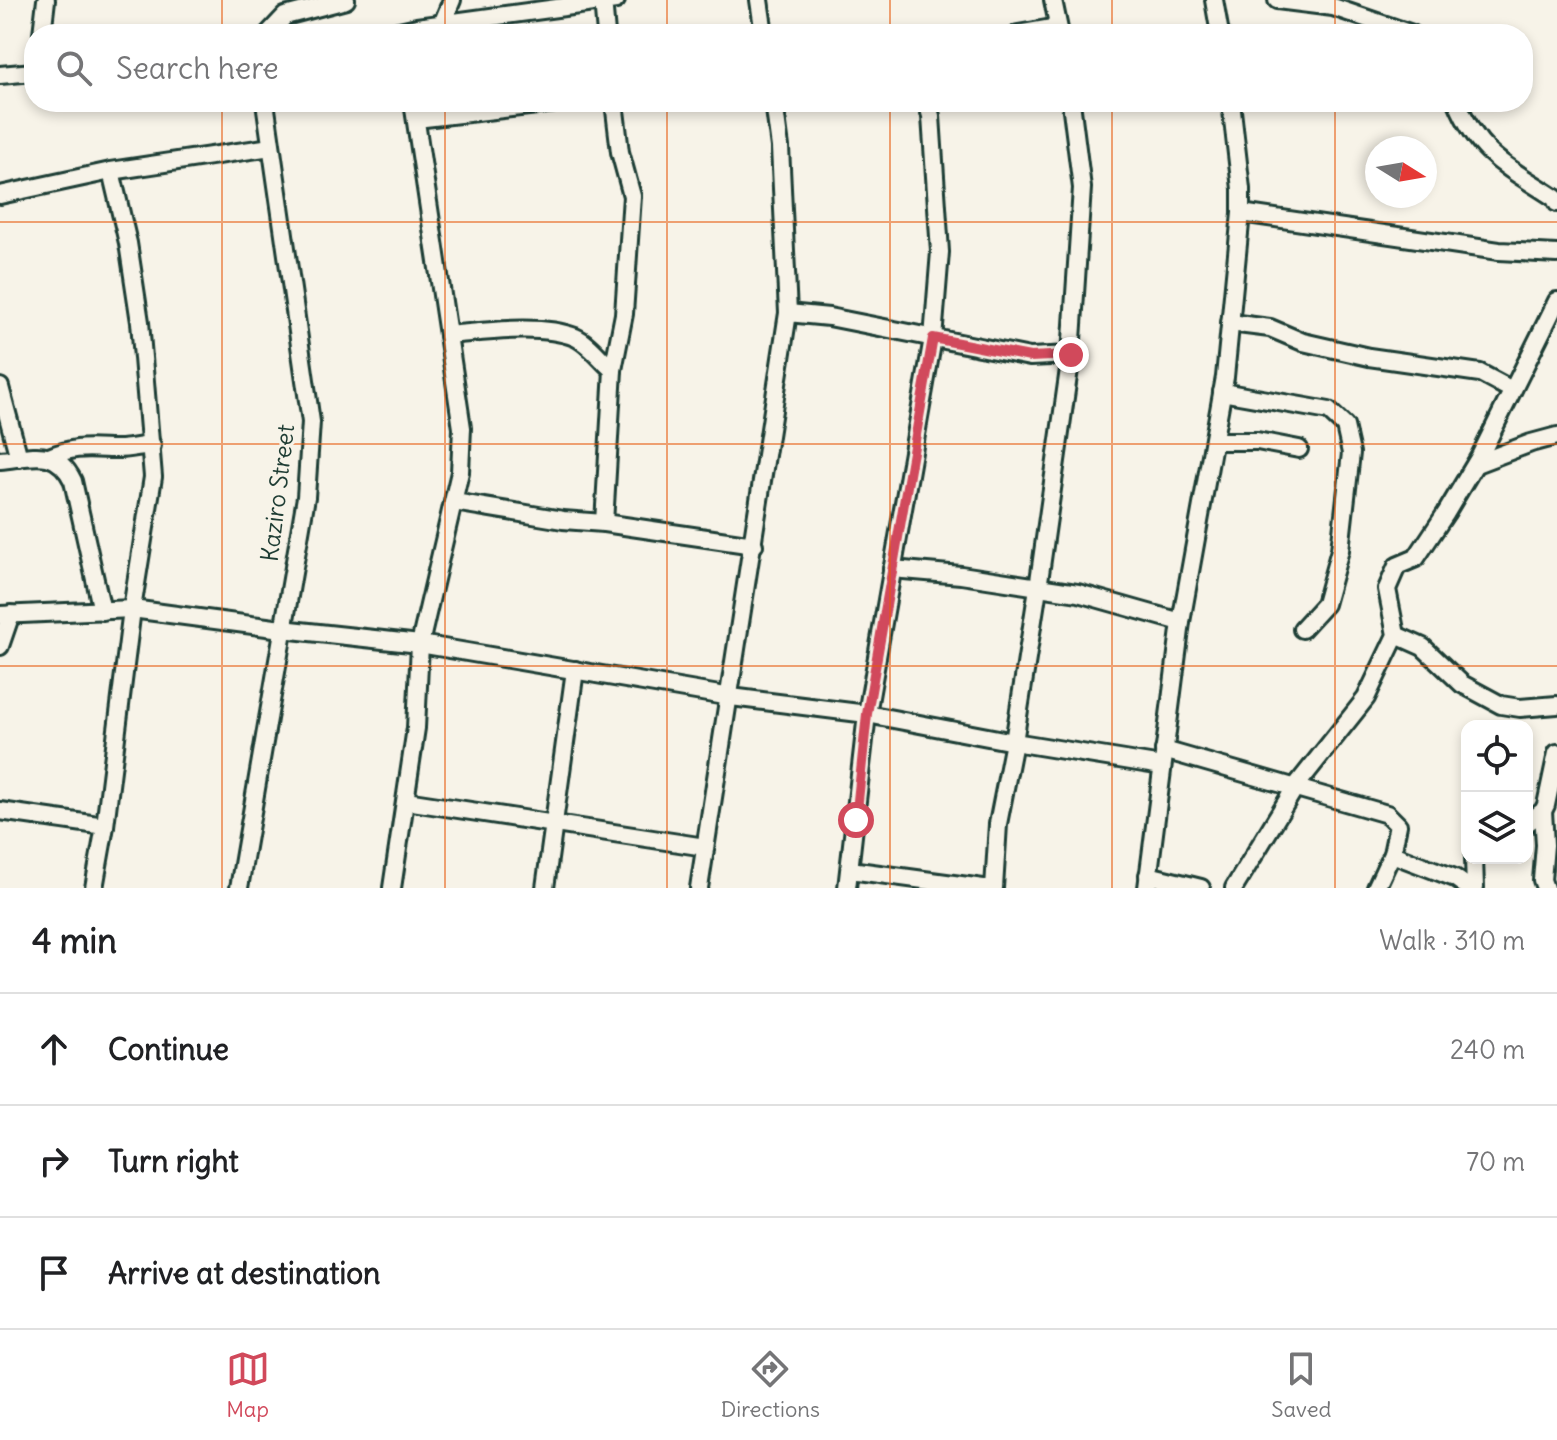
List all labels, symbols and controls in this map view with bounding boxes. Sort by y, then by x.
search box [24,24,1533,112]
icon: search [52,46,96,90]
text: Search here [116,49,279,87]
north arrow [1365,136,1437,208]
route end [1053,337,1089,373]
street label: Kaziro Street [254,423,300,563]
map controls [1461,720,1533,864]
button: locate [1461,720,1533,792]
button: layers [1461,792,1533,864]
route start [838,802,874,838]
text: 4 min [32,919,117,962]
text: Walk · 310 m [1379,924,1525,957]
icon: ahead [32,1027,76,1071]
text: Continue [108,1030,229,1068]
text: 240 m [1450,1033,1525,1066]
icon: right [32,1139,76,1183]
text: Turn right [108,1142,239,1180]
text: 70 m [1466,1145,1525,1178]
icon: arrive [32,1251,76,1295]
text: Arrive at destination [108,1254,380,1292]
tab: Map [226,1347,270,1423]
tab: Directions [721,1347,820,1423]
tab: Saved [1271,1347,1331,1423]

